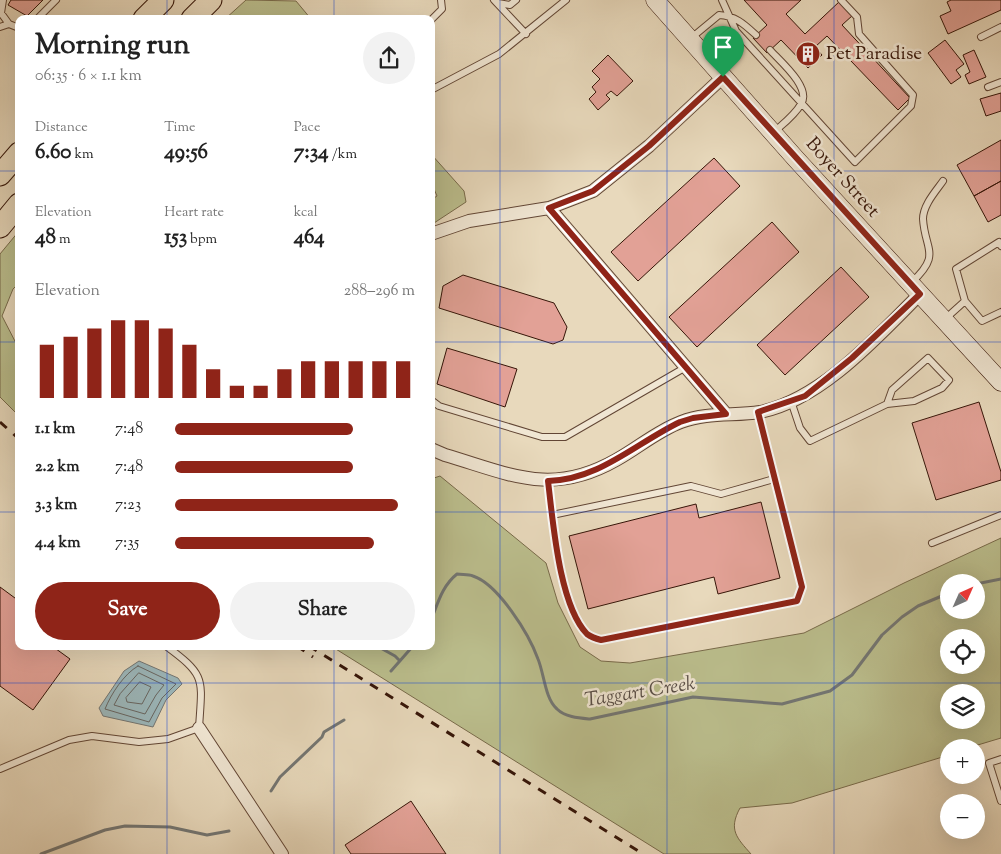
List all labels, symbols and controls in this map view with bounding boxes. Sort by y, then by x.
text: Morning run [35,26,190,66]
pin [702,26,744,77]
button: share [363,32,415,84]
icon: arrive [709,33,737,61]
building icon: Pet Paradise [795,41,821,67]
place label: Pet Paradise [826,41,922,68]
text: 06:35 · 6 × 1.1 km [35,65,142,88]
text: Distance [35,118,88,138]
text: Time [164,118,195,138]
text: Pace [294,118,320,138]
street label: Boyer Street [799,132,886,225]
text: 6.60 [35,138,71,168]
text: 49:56 [164,138,208,168]
text: 7:34 [294,138,329,168]
text: km [71,145,94,165]
text: /km [329,145,357,165]
text: Elevation [35,203,92,223]
text: Heart rate [164,203,224,223]
text: kcal [294,203,318,223]
text: 48 [35,223,56,253]
text: 153 [164,223,187,253]
text: 464 [294,223,325,253]
text: m [56,230,71,250]
text: bpm [187,230,217,250]
text: Elevation [35,280,100,303]
text: 288–296 m [344,280,415,303]
text: 1.1 km [35,418,75,441]
text: 7:48 [115,418,143,441]
text: 2.2 km [35,456,79,479]
text: 7:48 [115,456,143,479]
text: 3.3 km [35,494,77,517]
text: 7:23 [115,494,141,517]
text: 4.4 km [35,532,81,555]
text: 7:35 [115,532,139,555]
north arrow [940,574,985,619]
map controls [940,574,985,839]
button: Save [35,582,220,640]
button: Share [230,582,415,640]
button: locate [940,629,985,674]
water label: Taggart Creek [583,670,697,716]
button: layers [940,684,985,729]
button: + [940,739,985,784]
button: − [940,794,985,839]

